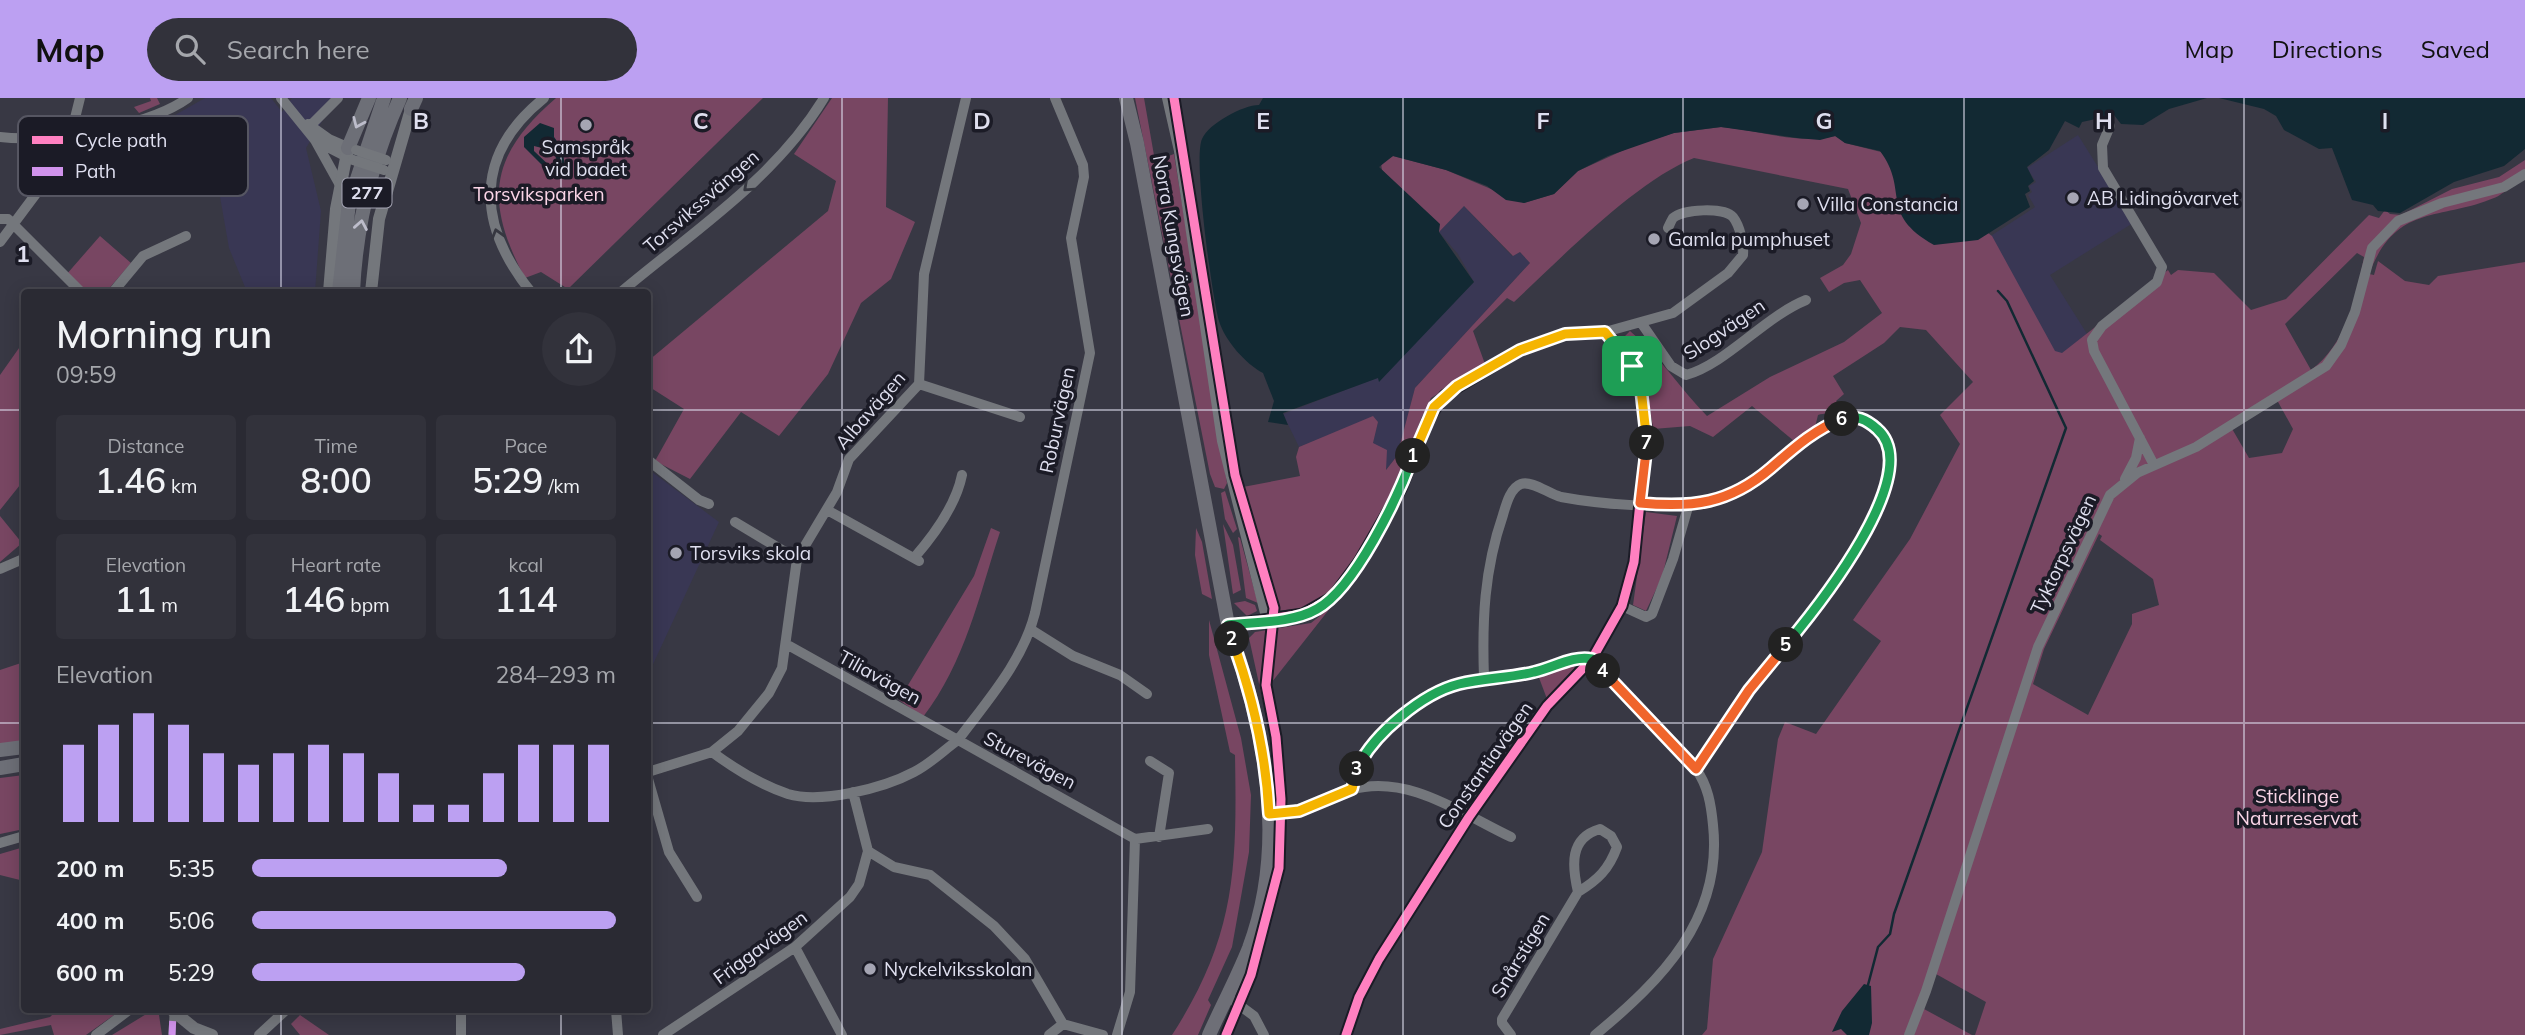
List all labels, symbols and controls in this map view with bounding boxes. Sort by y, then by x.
search box [147,18,637,81]
text: Map [35,29,105,70]
icon: search [171,30,209,68]
text: Search here [227,33,370,66]
text: Map [2184,34,2234,64]
text: Directions [2272,34,2383,64]
text: Saved [2421,34,2490,64]
text: B [413,106,429,135]
text: C [693,106,709,135]
text: D [973,106,991,135]
text: E [1256,106,1270,135]
text: F [1536,106,1550,135]
text: G [1815,106,1833,135]
text: H [2095,106,2113,135]
text: I [2382,106,2388,135]
one-way arrow [352,115,366,128]
legend [18,116,248,196]
marker: Samspråk vid badet [578,117,594,133]
text: Cycle path [75,128,167,152]
place label: Samspråk vid badet [542,135,631,181]
street label: Torsvikssvängen [638,144,764,258]
street label: Norra Kungsvägen [1148,153,1200,319]
text: Path [75,159,116,183]
road number: 277 [342,178,392,208]
one-way arrow [744,179,757,192]
park label: Torsviksparken [473,182,605,206]
place label: AB Lidingövarvet [2087,186,2239,210]
marker: AB Lidingövarvet [2065,190,2081,206]
place label: Villa Constancia [1817,192,1958,216]
marker: Villa Constancia [1795,196,1811,212]
one-way arrow [353,219,368,230]
place label: Gamla pumphuset [1668,227,1830,251]
one-way arrow [491,228,506,240]
marker: Gamla pumphuset [1646,231,1662,247]
text: 1 [16,239,30,268]
street label: Slogvägen [1679,293,1769,365]
text: Morning run [56,310,272,358]
button: share [542,312,616,386]
pin [1602,336,1662,396]
icon: arrive [1613,347,1651,385]
text: 09:59 [56,360,116,389]
street label: Roburvägen [1034,365,1080,475]
street label: Albavägen [830,366,910,454]
pin: 6 [1825,402,1860,436]
text: 6 [1836,406,1847,430]
pin: 7 [1630,426,1664,460]
text: 7 [1641,430,1652,454]
text: Distance [108,434,184,458]
text: Time [314,434,358,458]
text: Pace [505,434,547,458]
pin: 1 [1396,438,1430,474]
text: 1 [1407,443,1418,467]
text: 1.46 [95,458,166,502]
text: 8:00 [300,458,372,502]
text: 5:29 [472,458,543,502]
text: km [166,474,197,498]
text: /km [543,474,580,498]
street label: Tyktorpsvägen [2025,490,2101,618]
place label: Torsviks skola [690,541,811,565]
marker: Torsviks skola [668,545,684,561]
text: Elevation [106,553,186,577]
text: Heart rate [291,553,381,577]
text: kcal [509,553,543,577]
text: 11 [114,577,156,621]
text: 146 [282,577,345,621]
text: 114 [494,577,558,621]
text: m [156,593,178,617]
text: bpm [345,593,390,617]
pin: 2 [1214,622,1250,656]
text: 2 [1226,626,1237,650]
pin: 5 [1768,628,1803,662]
text: 5 [1780,632,1791,656]
street label: Tiliavägen [834,645,926,709]
pin: 4 [1586,654,1620,688]
text: 4 [1597,658,1608,682]
text: Elevation [56,660,153,689]
text: 284–293 m [495,660,616,689]
street label: Constantiavägen [1432,697,1538,833]
street label: Sturevägen [980,726,1080,794]
pin: 3 [1340,752,1374,786]
text: 3 [1351,756,1362,780]
park label: Sticklinge Naturreservat [2236,784,2359,830]
text: 200 m [56,854,124,883]
text: 5:35 [168,854,215,883]
street label: Friggavägen [708,905,812,989]
text: 400 m [56,906,124,935]
text: 5:06 [168,906,215,935]
street label: Snårstigen [1485,908,1555,1002]
place label: Nyckelviksskolan [884,957,1032,981]
text: 600 m [56,958,124,987]
text: 5:29 [168,958,215,987]
marker: Nyckelviksskolan [862,961,878,977]

